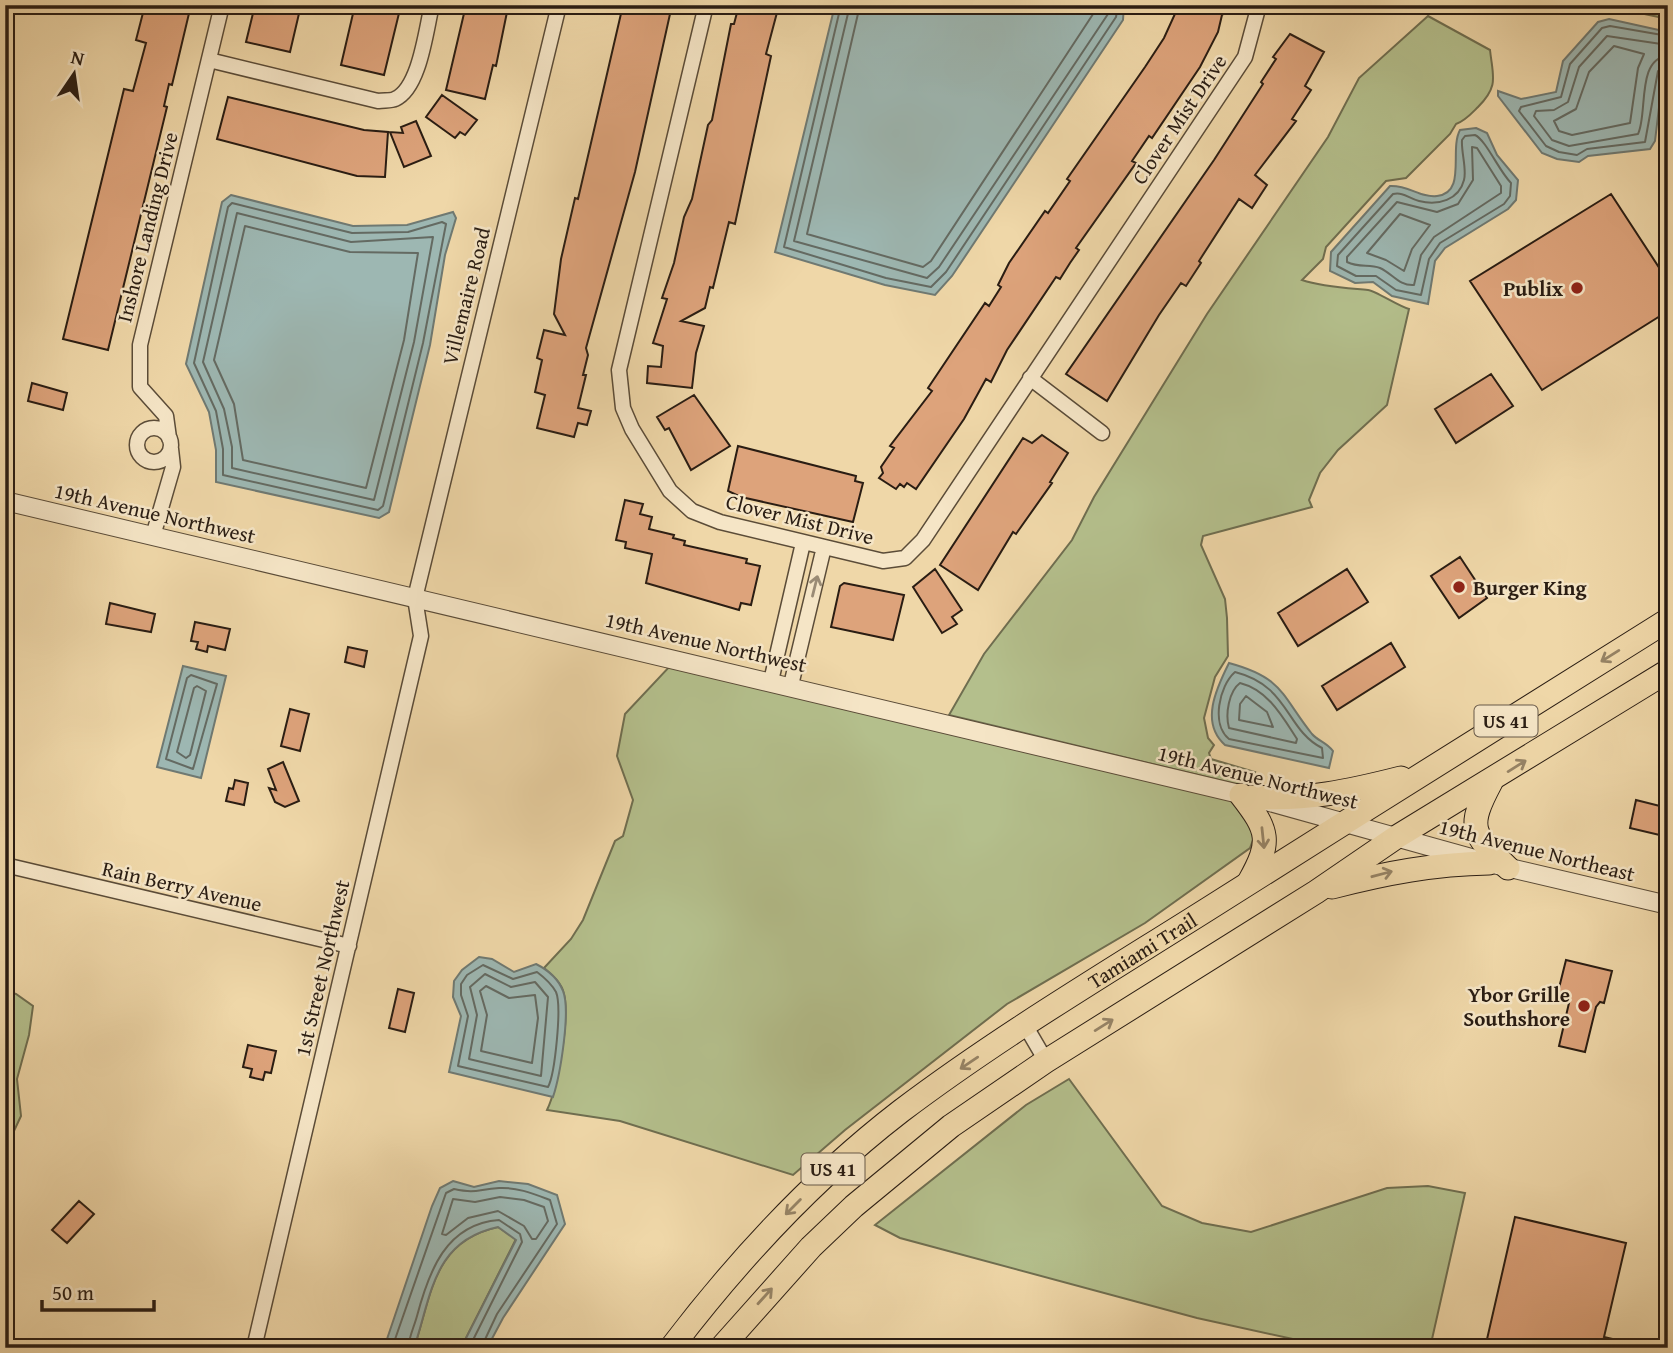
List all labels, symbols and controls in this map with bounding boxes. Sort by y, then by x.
north arrow [38,38,108,108]
text: N [68,42,87,73]
street label: Clover Mist Drive [1124,47,1234,190]
street label: Inshore Landing Drive [108,129,186,325]
street label: Villemaire Road [434,223,498,368]
place label: Publix [1503,273,1563,304]
marker: Publix [1569,280,1585,296]
street label: 19th Avenue Northwest [51,475,259,551]
street label: Clover Mist Drive [723,486,877,552]
place label: Burger King [1473,572,1588,603]
one-way arrow [809,575,822,598]
marker: Burger King [1451,579,1467,595]
street label: 19th Avenue Northwest [602,604,810,680]
one-way arrow [1601,649,1620,664]
road number: US 41 [1474,706,1538,736]
street label: 19th Avenue Northwest [1154,737,1362,817]
one-way arrow [1506,758,1526,772]
street label: 19th Avenue Northeast [1436,811,1639,889]
one-way arrow [1257,826,1270,848]
street label: Rain Berry Avenue [99,853,265,919]
one-way arrow [1370,867,1393,880]
street label: 1st Street Northwest [287,876,358,1059]
street label: Tamiami Trail [1081,904,1203,996]
place label: Ybor Grille Southshore [1463,979,1570,1034]
marker: Ybor Grille Southshore [1576,998,1592,1014]
one-way arrow [1094,1017,1114,1031]
one-way arrow [959,1056,979,1070]
road number: US 41 [802,1154,864,1184]
one-way arrow [785,1198,802,1215]
scale bar [42,1269,154,1313]
text: 50 m [52,1277,94,1308]
one-way arrow [757,1288,774,1305]

